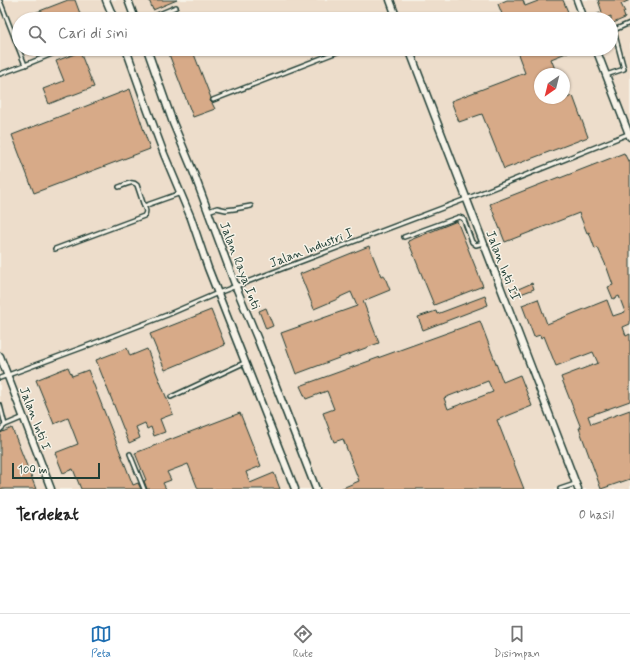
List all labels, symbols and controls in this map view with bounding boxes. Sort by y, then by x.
search box [12,12,618,56]
icon: search [26,23,48,45]
text: Cari di sini [58,24,128,44]
north arrow [534,68,570,104]
street label: Jalan Raya Inti [215,220,264,312]
street label: Jalan Industri I [267,224,356,272]
street label: Jalan Inti II [481,228,524,304]
street label: Jalan Inti I [15,384,55,453]
scale bar [12,461,100,480]
text: 100 m [18,463,48,477]
text: Terdekat [16,504,79,526]
text: 0 hasil [579,507,614,524]
tab: Peta [90,623,112,661]
tab: Rute [292,623,314,661]
tab: Disimpan [494,623,540,661]

